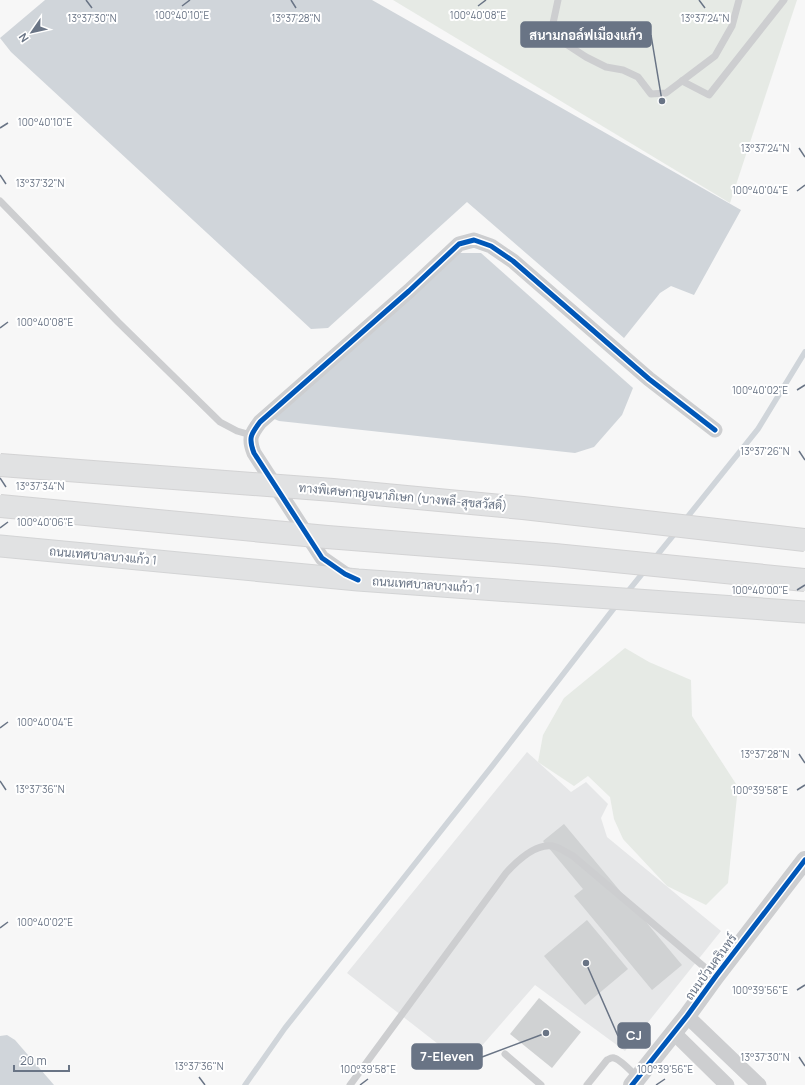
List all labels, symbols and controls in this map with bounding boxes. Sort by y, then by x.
text: 100°40'10"E [155,8,209,22]
text: 100°40'08"E [450,8,506,22]
text: 13°37'30"N [67,11,117,25]
text: 13°37'28"N [272,11,321,25]
text: 13°37'24"N [681,11,729,25]
north arrow [12,12,52,52]
callout: สนามกอล์ฟเมืองแก้ว [521,22,651,47]
text: สนามกอล์ฟเมืองแก้ว [529,26,643,44]
text: N [15,30,32,45]
text: 100°40'10"E [18,115,72,129]
text: 13°37'24"N [741,141,789,155]
text: 13°37'32"N [16,176,64,190]
text: 100°40'04"E [732,183,788,197]
text: 100°40'08"E [17,315,73,329]
text: 100°40'02"E [732,383,788,397]
text: 13°37'26"N [740,444,790,458]
street label: ทางพิเศษกาญจนาภิเษก (บางพลี-สุขสวัสดิ์) [298,476,508,515]
text: 13°37'34"N [16,479,64,493]
text: 100°40'06"E [17,515,74,529]
street label: ถนนเทศบาลบางแก้ว 1 [49,542,157,569]
street label: ถนนเทศบาลบางแก้ว 1 [372,572,480,597]
text: 100°40'00"E [732,583,789,597]
text: 100°40'04"E [17,715,73,729]
text: 13°37'28"N [741,747,790,761]
text: 13°37'36"N [15,782,65,796]
text: 100°39'58"E [732,783,788,797]
text: 100°40'02"E [17,915,73,929]
street label: ถนนบัวนครินทร์ [681,930,741,1003]
text: 100°39'56"E [732,983,788,997]
callout: CJ [618,1023,650,1048]
text: CJ [626,1026,642,1044]
callout: 7-Eleven [412,1044,482,1069]
scale bar [14,1047,69,1073]
text: 7-Eleven [420,1047,474,1065]
text: 13°37'30"N [740,1050,790,1064]
text: 20 m [20,1052,47,1069]
text: 13°37'36"N [174,1059,224,1073]
text: 100°39'58"E [340,1062,396,1076]
text: 100°39'56"E [637,1062,693,1076]

